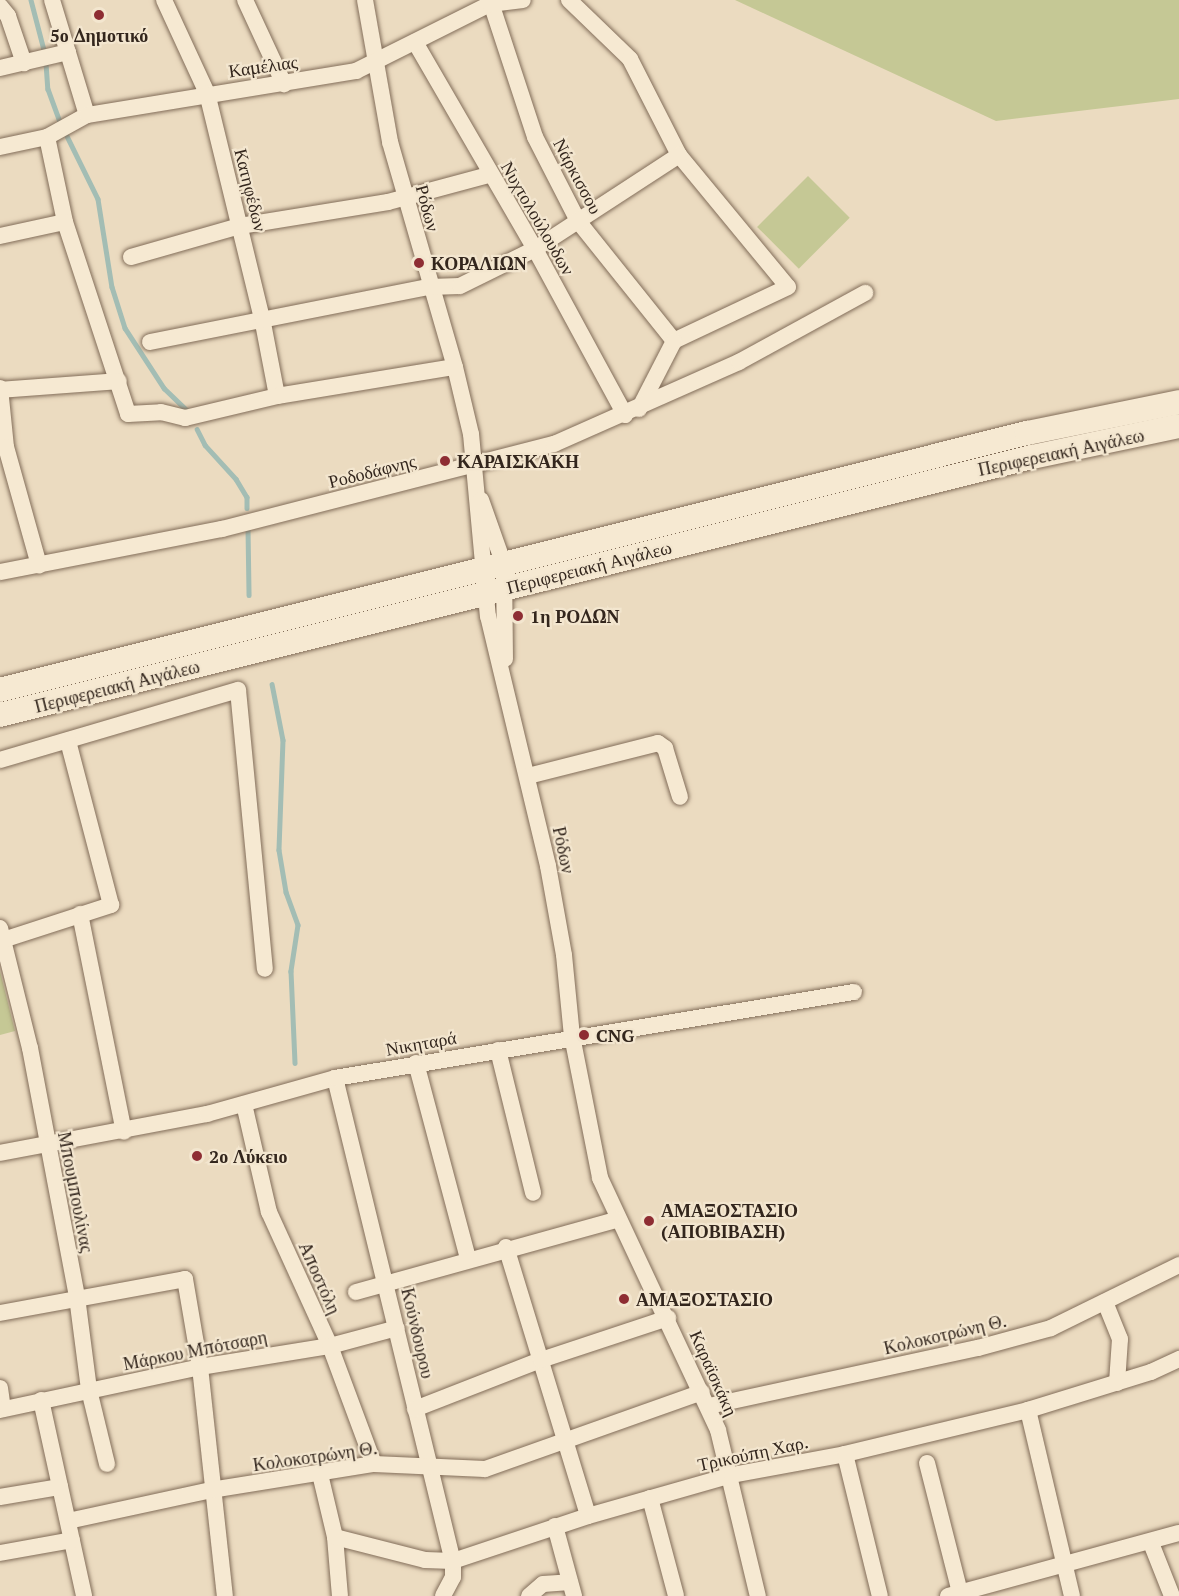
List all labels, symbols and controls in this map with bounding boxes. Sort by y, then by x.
marker: 5ο Δημοτικό [92,8,106,22]
place label: 5ο Δημοτικό [50,24,148,46]
street label: Καμέλιας [227,50,299,82]
street label: Νάρκισσου [549,134,607,218]
street label: Κατηφέδων [230,146,272,234]
street label: Νυχτολούλουδων [497,157,579,279]
street label: Ρόδων [411,182,445,234]
place label: ΚΟΡΑΛΙΩΝ [431,252,527,274]
marker: ΚΟΡΑΛΙΩΝ [412,256,426,270]
street label: Περιφερειακή Αιγάλεω [976,424,1146,480]
street label: Ροδοδάφνης [326,450,418,492]
place label: ΚΑΡΑΙΣΚΑΚΗ [457,450,579,472]
marker: ΚΑΡΑΙΣΚΑΚΗ [438,454,452,468]
street label: Περιφερειακή Αιγάλεω [504,536,674,598]
place label: 1η ΡΟΔΩΝ [530,605,620,627]
marker: 1η ΡΟΔΩΝ [511,609,525,623]
street label: Περιφερειακή Αιγάλεω [32,655,202,717]
street label: Ρόδων [549,825,579,875]
place label: CNG [596,1024,634,1046]
street label: Νικηταρά [384,1026,458,1060]
marker: CNG [577,1028,591,1042]
street label: Μπουμπουλίνας [54,1130,98,1254]
place label: 2ο Λύκειο [209,1145,288,1167]
marker: 2ο Λύκειο [190,1149,204,1163]
place label: ΑΜΑΞΟΣΤΑΣΙΟ (ΑΠΟΒΙΒΑΣΗ) [661,1200,798,1242]
marker: ΑΜΑΞΟΣΤΑΣΙΟ (ΑΠΟΒΙΒΑΣΗ) [642,1214,656,1228]
street label: Αποστόλη [294,1238,346,1318]
street label: Κούνδουρου [397,1286,439,1380]
place label: ΑΜΑΞΟΣΤΑΣΙΟ [636,1288,773,1310]
marker: ΑΜΑΞΟΣΤΑΣΙΟ [617,1292,631,1306]
street label: Κολοκοτρώνη Θ. [881,1309,1009,1359]
street label: Μάρκου Μπότσαρη [121,1325,269,1375]
street label: Καραϊσκάκη [686,1327,742,1419]
street label: Τρικούπη Χαρ. [696,1431,810,1475]
street label: Κολοκοτρώνη Θ. [251,1437,379,1475]

